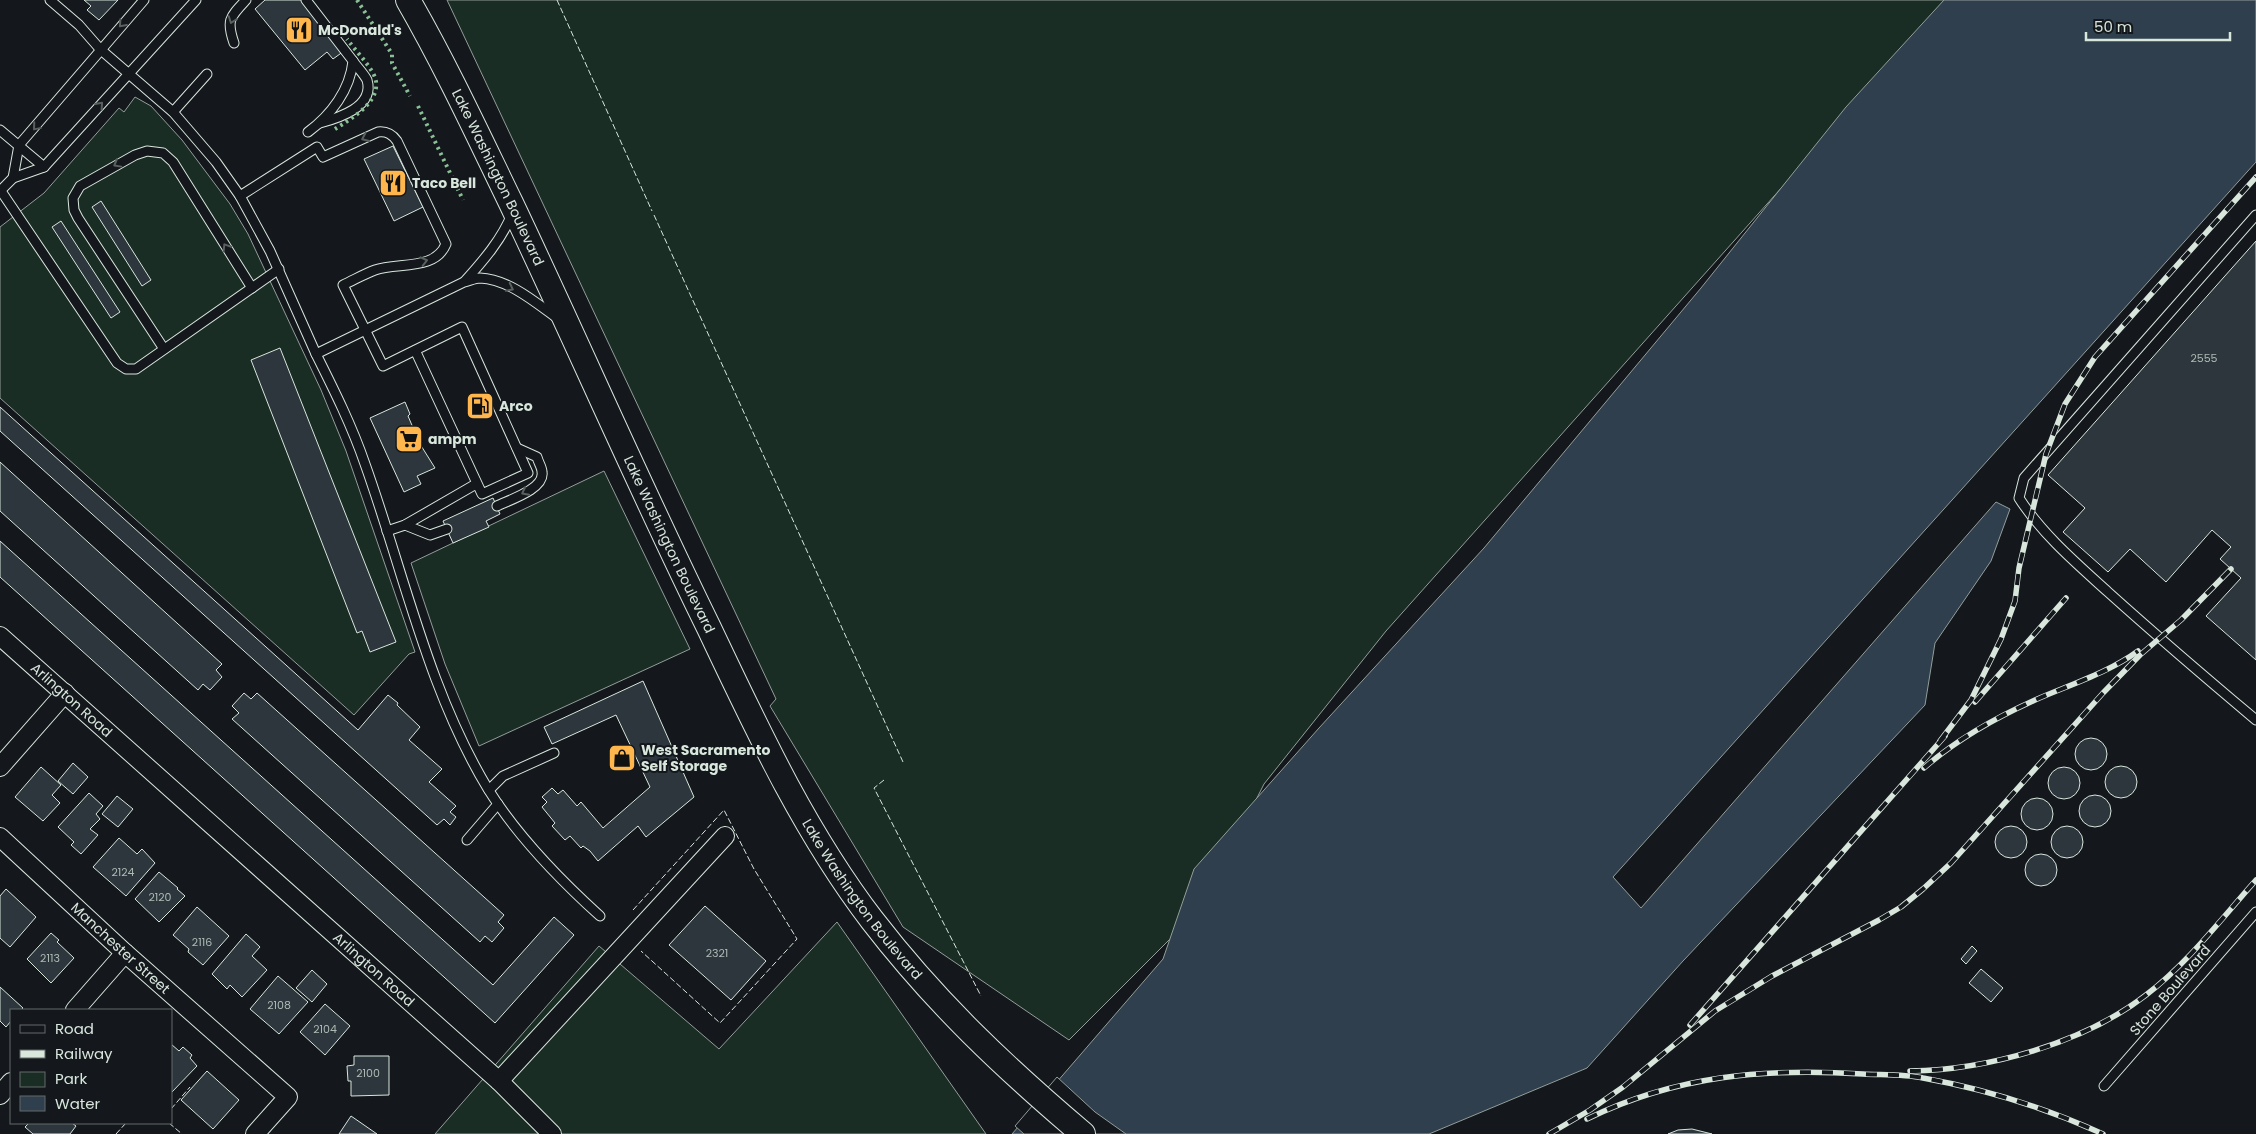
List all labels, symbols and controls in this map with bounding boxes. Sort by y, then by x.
scale bar [2086,10,2230,42]
one-way arrow [228,15,238,24]
restaurant icon: McDonald's [284,15,314,45]
text: 50 m [2094,16,2132,37]
one-way arrow [119,19,128,28]
place label: McDonald's [318,20,402,40]
street label: Lake Washington Boulevard [447,86,549,269]
one-way arrow [94,101,103,110]
one-way arrow [32,121,41,130]
one-way arrow [362,131,371,141]
one-way arrow [114,158,123,168]
restaurant icon: Taco Bell [378,168,408,198]
place label: Taco Bell [412,173,476,193]
one-way arrow [223,243,233,252]
one-way arrow [420,256,429,267]
one-way arrow [505,282,514,292]
house number: 2555 [2190,350,2218,366]
fuel station icon: Arco [465,391,495,421]
place label: Arco [499,396,533,416]
supermarket icon: ampm [394,424,424,454]
place label: ampm [428,429,477,449]
street label: Lake Washington Boulevard [619,452,720,636]
one-way arrow [522,486,531,496]
street label: Arlington Road [26,658,117,742]
place label: West Sacramento Self Storage [641,740,770,776]
shop icon: West Sacramento Self Storage [607,743,637,773]
street label: Lake Washington Boulevard [797,815,927,984]
house number: 2124 [111,864,135,880]
house number: 2120 [148,889,172,905]
street label: Manchester Street [67,898,175,998]
street label: Arlington Road [329,928,419,1011]
house number: 2116 [192,934,212,950]
street label: Stone Boulevard [2125,940,2215,1040]
house number: 2321 [706,945,728,961]
house number: 2113 [40,950,60,966]
house number: 2108 [267,997,291,1013]
legend [10,1009,172,1124]
text: Road [55,1018,94,1039]
house number: 2104 [313,1021,337,1037]
text: Railway [55,1043,113,1064]
house number: 2100 [356,1065,380,1081]
text: Park [55,1068,87,1089]
text: Water [55,1093,101,1114]

